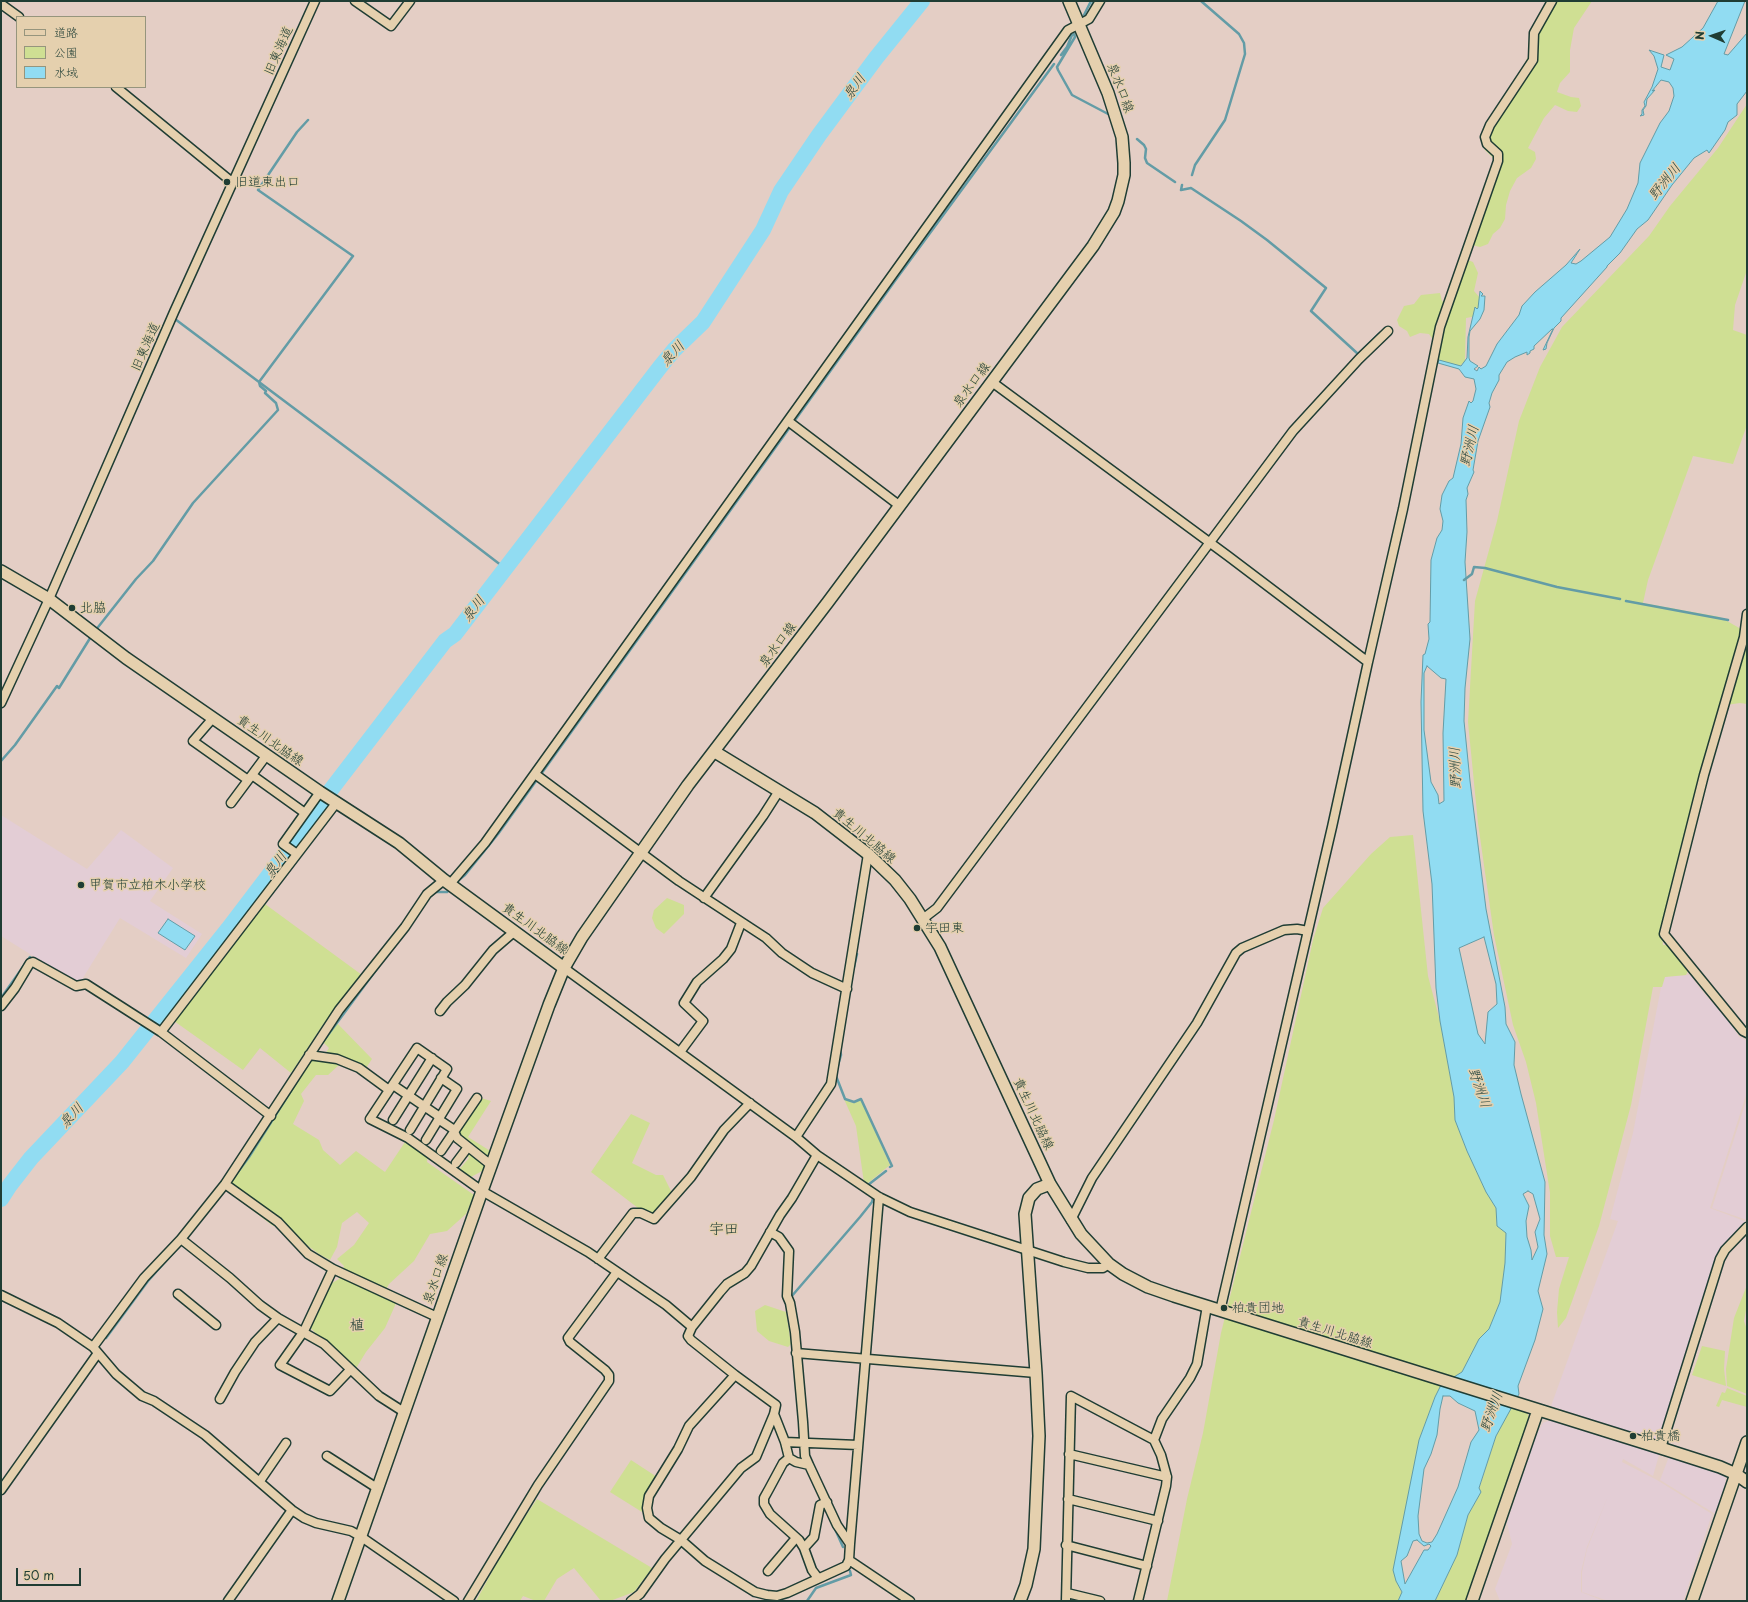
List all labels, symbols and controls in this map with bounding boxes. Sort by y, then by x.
legend [16,16,146,88]
north arrow [1692,16,1732,56]
text: 道路 [54,23,78,41]
street label: 旧東海道 [261,24,297,78]
text: N [1691,31,1708,40]
text: 公園 [54,43,78,61]
street label: 泉水口線 [1103,61,1137,115]
text: 水域 [54,63,78,81]
water label: 泉川 [840,71,870,103]
water label: 野洲川 [1645,160,1685,204]
place label: 旧道東出口 [235,174,300,190]
marker: 旧道東出口 [222,177,232,187]
street label: 旧東海道 [128,320,164,374]
water label: 泉川 [657,338,689,370]
street label: 泉水口線 [950,360,994,410]
water label: 野洲川 [1457,424,1483,468]
water label: 泉川 [459,593,489,625]
place label: 北脇 [80,600,106,616]
marker: 北脇 [67,603,77,613]
street label: 泉水口線 [756,620,800,670]
street label: 貴生川北脇線 [234,712,306,770]
water label: 野洲川 [1447,747,1465,789]
street label: 貴生川北脇線 [829,805,899,867]
water label: 泉川 [261,849,291,881]
place label: 甲賀市立柏木小学校 [89,877,206,893]
marker: 甲賀市立柏木小学校 [76,880,86,890]
street label: 貴生川北脇線 [499,900,571,958]
place label: 宇田東 [925,920,964,936]
marker: 宇田東 [912,923,922,933]
water label: 野洲川 [1464,1065,1494,1111]
street label: 貴生川北脇線 [1009,1075,1057,1153]
water label: 泉川 [56,1100,88,1132]
district label: 宇田 [709,1221,739,1239]
street label: 泉水口線 [420,1252,452,1306]
place label: 柏貴団地 [1232,1300,1284,1316]
marker: 柏貴団地 [1219,1303,1229,1313]
street label: 貴生川北脇線 [1295,1314,1375,1352]
district label: 植 [350,1317,364,1335]
water label: 野洲川 [1477,1389,1507,1435]
place label: 柏貴橋 [1641,1428,1680,1444]
marker: 柏貴橋 [1628,1431,1638,1441]
scale bar [18,1560,83,1586]
text: 50 m [23,1566,54,1584]

